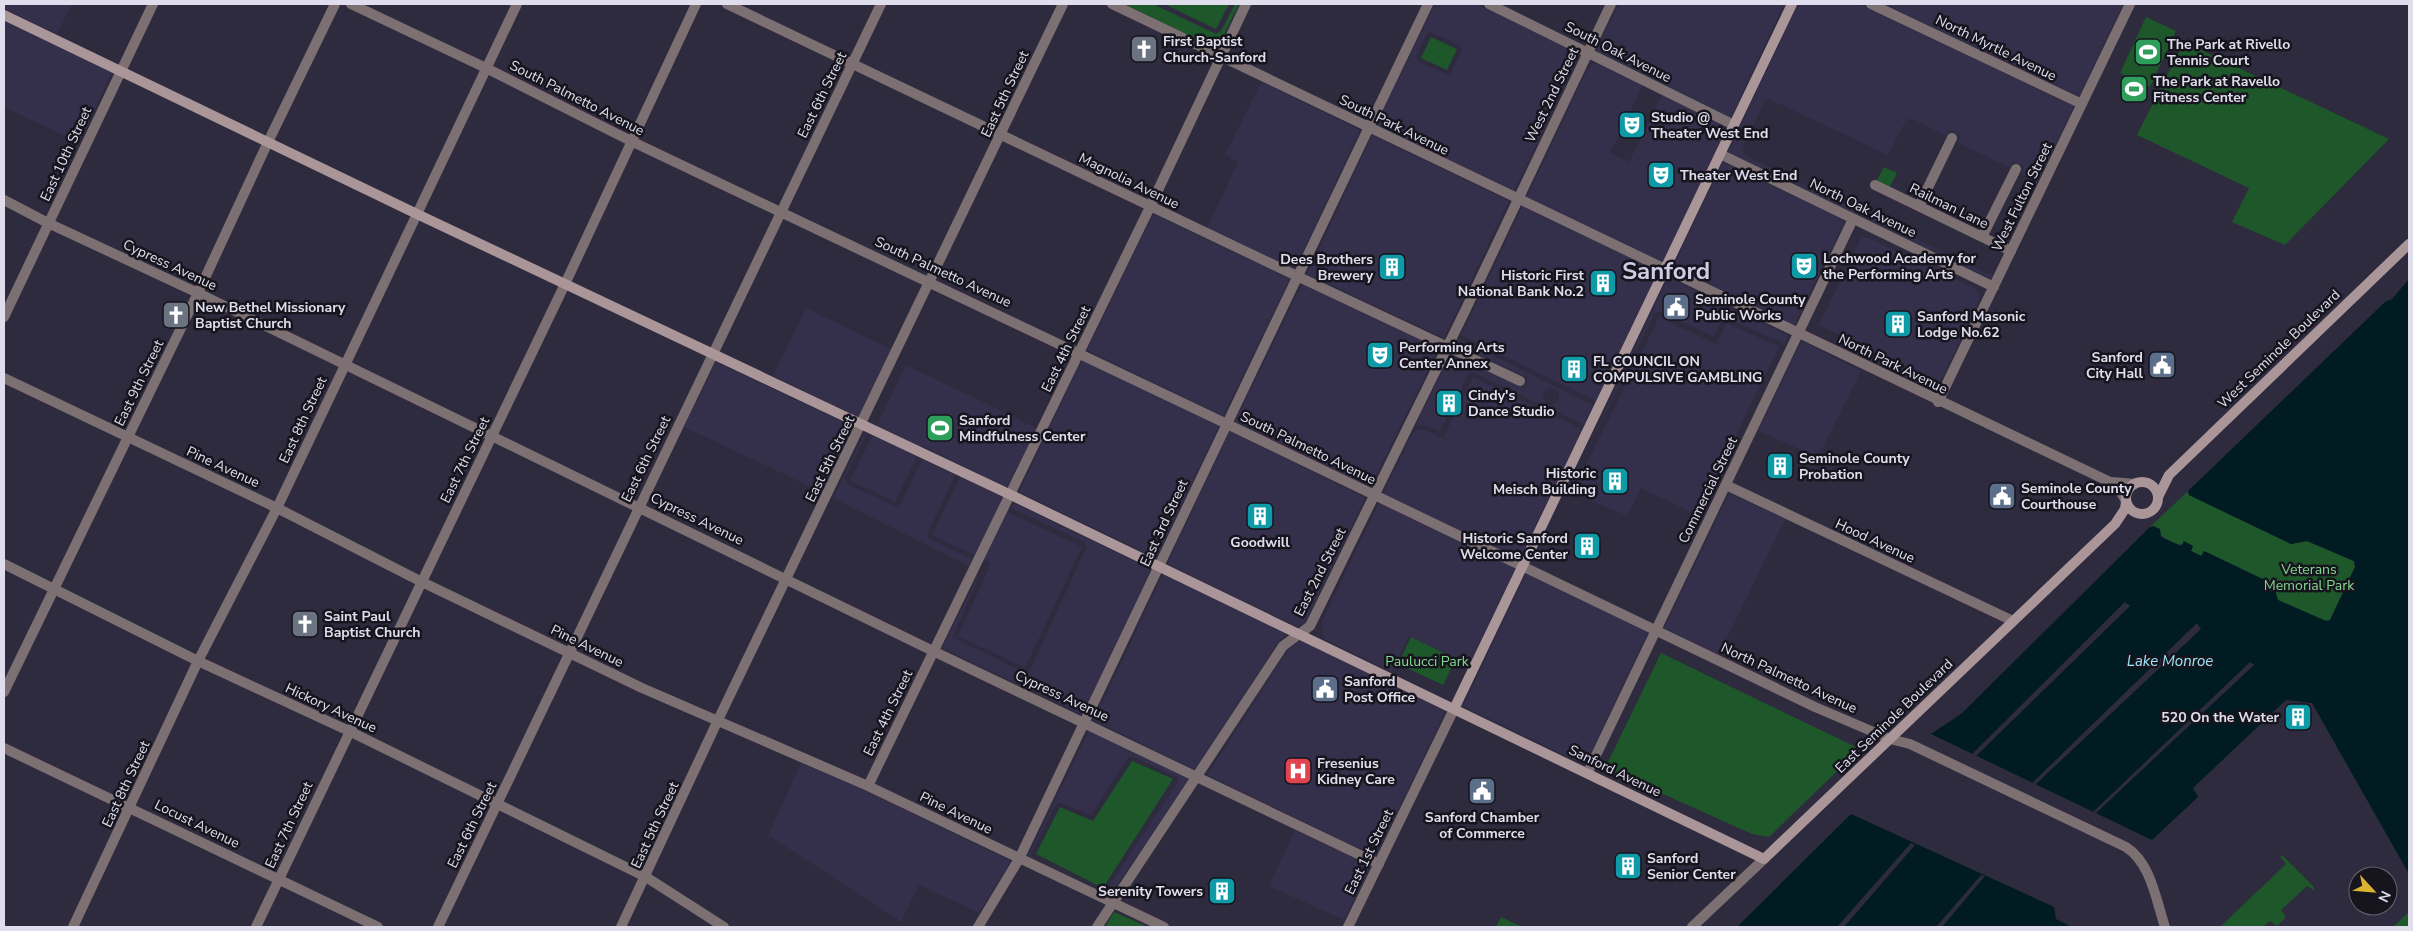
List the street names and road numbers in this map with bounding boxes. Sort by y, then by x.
street label: North Myrtle Avenue [1932,10,2060,86]
street label: South Oak Avenue [1562,17,1674,87]
street label: West 2nd Street [1521,44,1583,146]
street label: East 5th Street [977,47,1033,140]
street label: East 6th Street [793,49,851,141]
street label: South Palmetto Avenue [506,56,648,140]
street label: South Park Avenue [1336,90,1452,160]
street label: East 10th Street [36,104,96,204]
street label: West Fulton Street [1987,139,2057,255]
street label: Magnolia Avenue [1076,148,1182,214]
street label: North Oak Avenue [1807,174,1919,242]
street label: Railman Lane [1906,179,1992,233]
street label: South Palmetto Avenue [872,232,1014,312]
street label: Cypress Avenue [120,235,220,295]
street label: West Seminole Boulevard [2214,285,2344,413]
street label: East 4th Street [1037,303,1095,395]
street label: North Park Avenue [1835,329,1951,399]
street label: East 9th Street [110,337,168,429]
street label: East 8th Street [275,373,331,466]
street label: South Palmetto Avenue [1237,407,1379,489]
street label: East 6th Street [617,413,675,505]
street label: East 5th Street [801,413,859,505]
street label: East 7th Street [436,414,494,506]
street label: Commercial Street [1674,434,1742,546]
street label: Pine Avenue [183,442,263,492]
street label: East 3rd Street [1136,476,1192,570]
street label: Cypress Avenue [647,488,747,550]
street label: Hood Avenue [1832,514,1918,568]
street label: East 2nd Street [1290,524,1351,620]
street label: Pine Avenue [547,620,627,672]
street label: North Palmetto Avenue [1718,638,1860,718]
street label: East Seminole Boulevard [1831,655,1957,777]
street label: Cypress Avenue [1012,666,1112,726]
street label: East 4th Street [859,667,917,759]
street label: Hickory Avenue [282,678,380,738]
street label: East 8th Street [98,737,154,830]
street label: Sanford Avenue [1566,740,1664,802]
street label: East 7th Street [261,778,317,871]
street label: East 5th Street [627,778,683,871]
street label: East 6th Street [443,779,501,871]
street label: Pine Avenue [916,787,996,839]
street label: Locust Avenue [151,795,243,853]
street label: East 1st Street [1340,806,1398,898]

